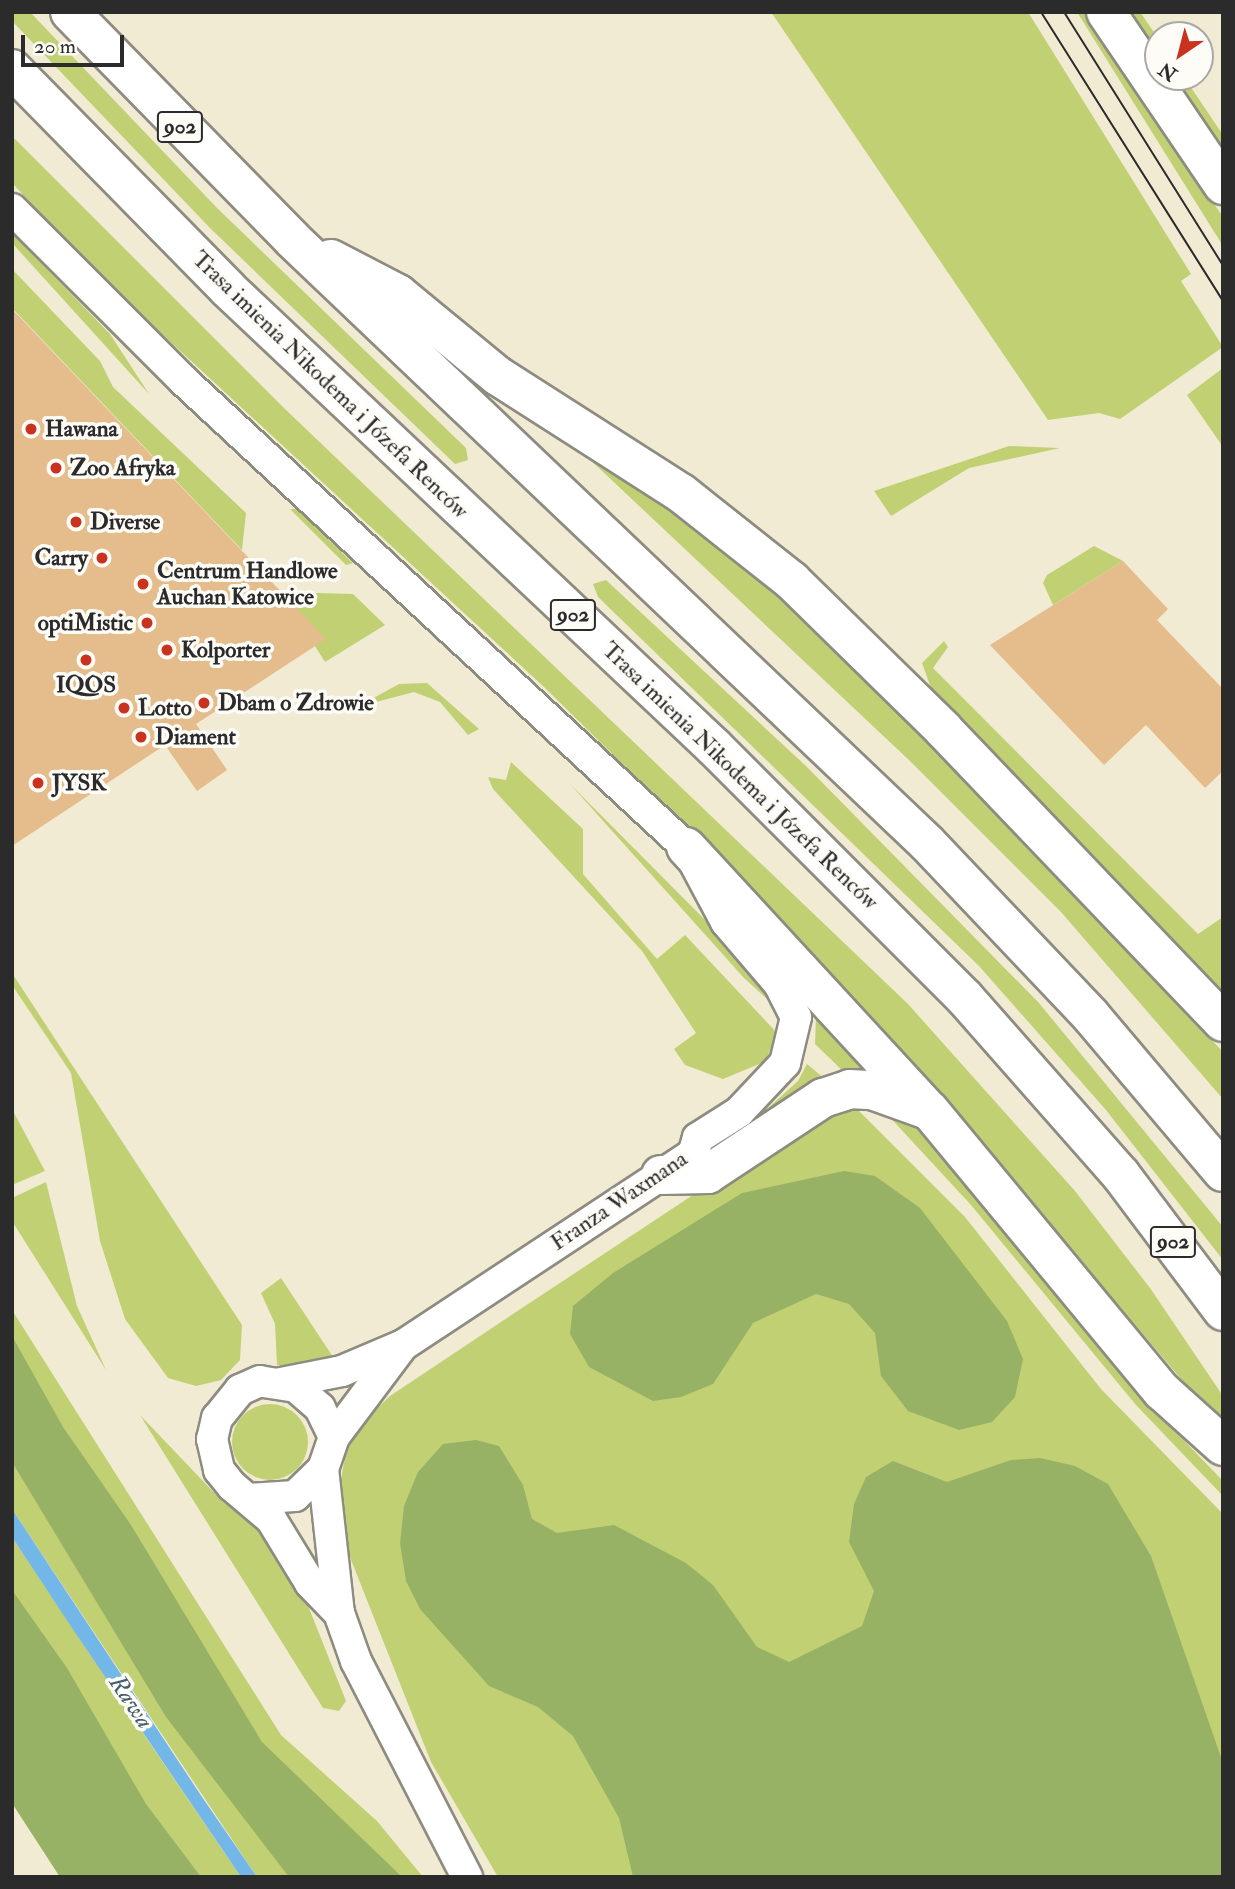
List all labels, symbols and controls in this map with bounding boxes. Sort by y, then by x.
scale bar [24,21,128,65]
north arrow [1144,21,1214,91]
text: 20 m [34,33,76,60]
text: N [1154,57,1182,86]
road number: 902 [156,110,204,144]
street label: Trasa imienia Nikodema i Józefa Renców [186,245,474,525]
place label: Hawana [45,415,118,443]
marker: Hawana [23,421,39,437]
place label: Zoo Afryka [70,454,175,482]
marker: Zoo Afryka [48,460,64,476]
place label: Diverse [90,508,160,536]
marker: Diverse [68,514,84,530]
place label: Carry [35,544,88,572]
marker: Carry [94,550,110,566]
place label: Centrum Handlowe Auchan Katowice [157,557,338,611]
marker: Centrum Handlowe Auchan Katowice [135,576,151,592]
road number: 902 [548,598,598,632]
place label: optiMistic [38,609,133,637]
marker: optiMistic [139,615,155,631]
place label: Kolporter [181,636,270,664]
street label: Trasa imienia Nikodema i Józefa Renców [596,636,884,916]
marker: Kolporter [159,642,175,658]
marker: IQOS [78,652,94,668]
place label: IQOS [56,671,116,699]
place label: Dbam o Zdrowie [218,689,374,717]
place label: Lotto [138,694,192,722]
marker: Dbam o Zdrowie [196,695,212,711]
marker: Lotto [116,700,132,716]
place label: Diament [155,723,236,751]
marker: Diament [133,729,149,745]
place label: JYSK [52,769,106,797]
marker: JYSK [30,775,46,791]
street label: Franza Waxmana [545,1145,693,1257]
road number: 902 [1148,1224,1198,1260]
water label: Rawa [103,1670,159,1734]

